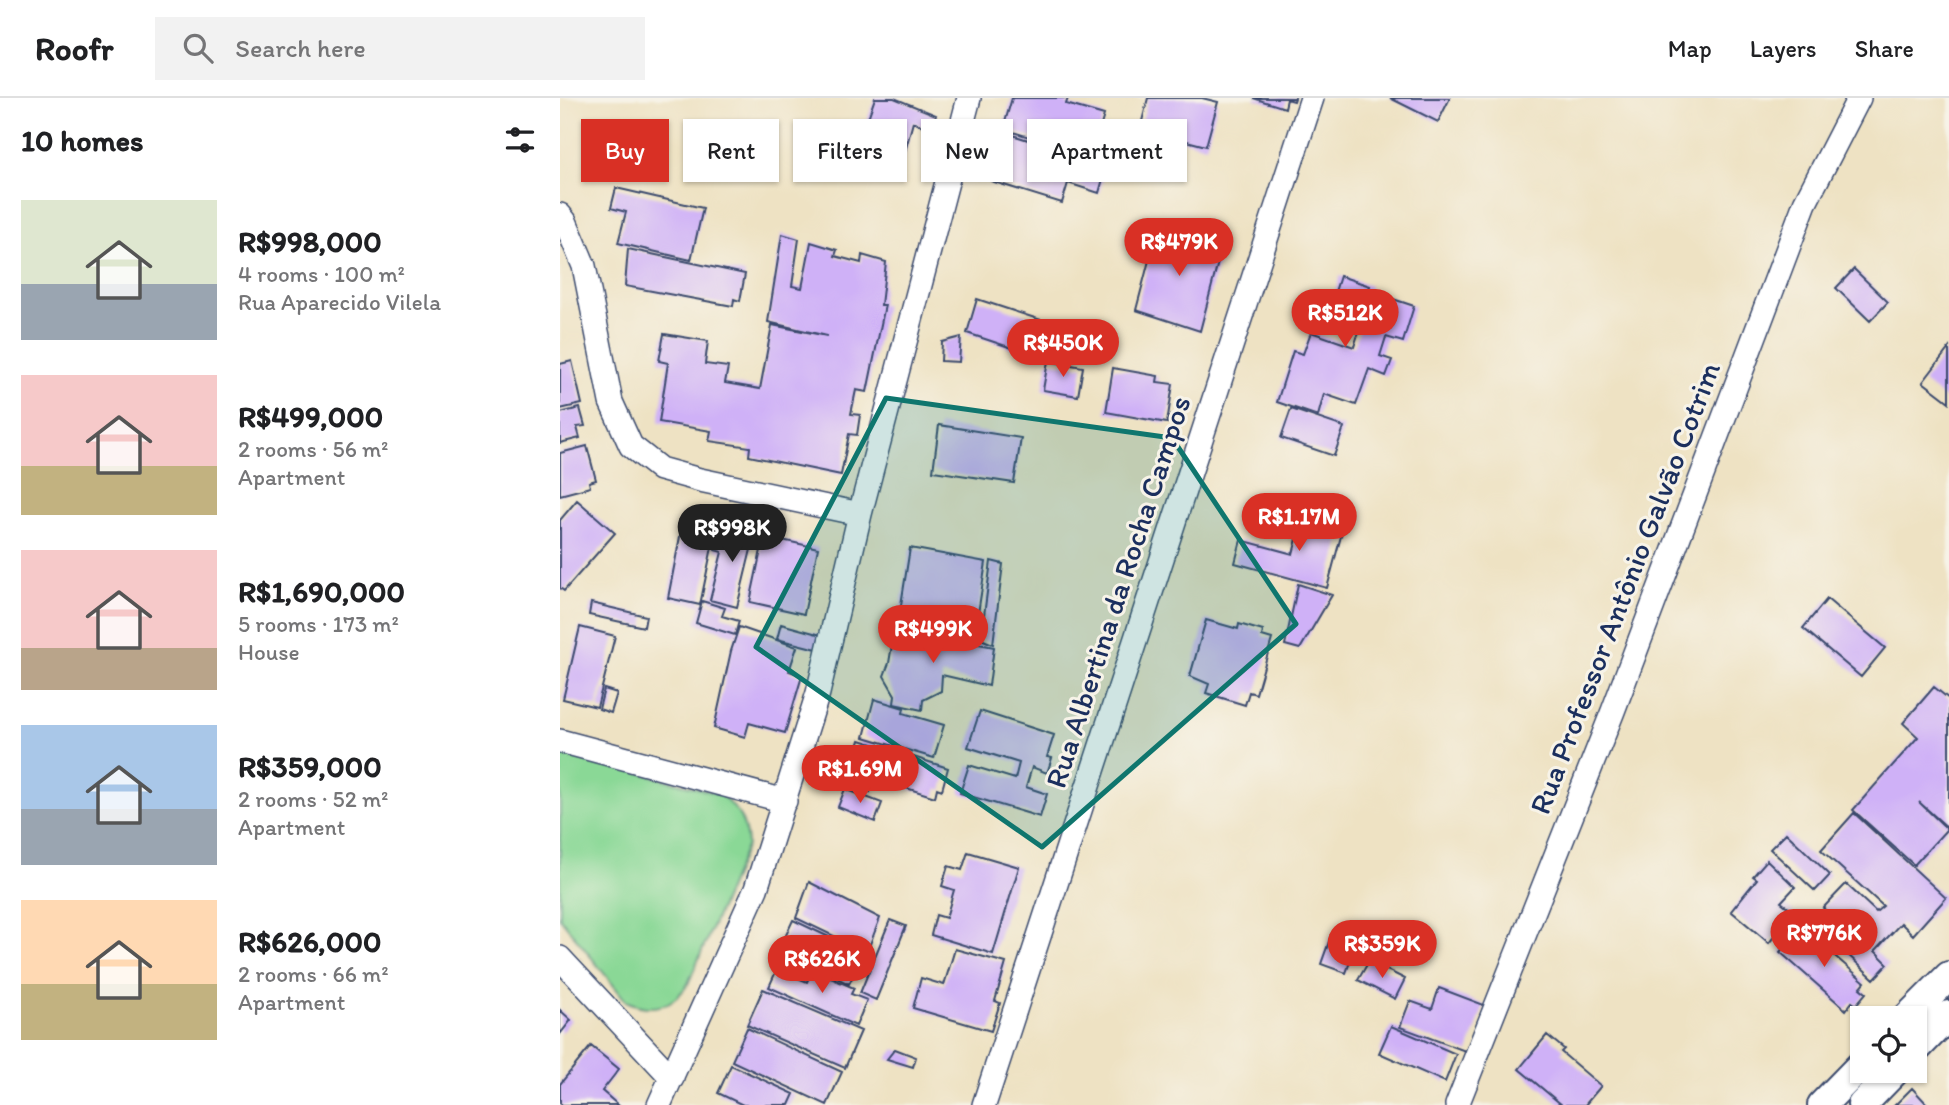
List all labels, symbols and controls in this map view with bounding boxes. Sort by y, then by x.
search box [155,17,645,80]
text: Roofr [35,29,113,68]
icon: search [179,29,217,67]
text: Search here [235,32,366,64]
text: Map [1668,34,1712,63]
text: Layers [1750,34,1817,63]
text: Share [1855,34,1914,63]
chip: Buy [581,119,669,182]
chip: Rent [683,119,779,182]
chip: Filters [793,119,907,182]
chip: New [921,119,1013,182]
chip: Apartment [1027,119,1187,182]
icon: filters [501,121,539,159]
text: 10 homes [21,122,144,159]
pin: R$479K [1122,218,1236,278]
text: R$998,000 [238,223,382,260]
text: R$479K [1140,227,1218,255]
icon: home [77,228,161,312]
text: 4 rooms · 100 m² [238,260,405,288]
text: Rua Aparecido Vilela [238,288,441,316]
pin: R$512K [1288,289,1402,349]
text: R$512K [1308,298,1382,326]
pin: R$450K [1006,320,1120,379]
text: R$450K [1023,328,1103,356]
street label: Rua Professor Antônio Galvão Cotrim [1521,356,1728,819]
street label: Rua Albertina da Rocha Campos [1037,391,1198,792]
text: R$499,000 [238,398,383,435]
icon: home [77,403,161,487]
text: 2 rooms · 56 m² [238,435,389,463]
text: Apartment [238,463,345,491]
pin: R$1.17M [1234,494,1364,553]
text: R$1.17M [1258,502,1340,530]
pin: R$998K [675,504,789,564]
text: R$998K [694,513,770,541]
text: R$1,690,000 [238,573,405,610]
icon: home [77,578,161,662]
pin: R$499K [876,606,990,665]
text: 5 rooms · 173 m² [238,610,399,638]
text: R$499K [894,614,972,642]
text: House [238,638,300,666]
pin: R$1.69M [795,746,925,805]
text: R$359,000 [238,748,382,785]
icon: home [77,753,161,837]
text: R$1.69M [818,754,902,782]
text: 2 rooms · 52 m² [238,785,388,813]
text: Apartment [238,813,345,841]
pin: R$776K [1767,910,1881,969]
text: R$776K [1787,918,1861,946]
pin: R$359K [1325,920,1439,980]
text: R$626,000 [238,923,381,960]
icon: home [77,928,161,1012]
text: R$359K [1344,929,1420,957]
pin: R$626K [765,936,879,995]
text: R$626K [784,944,860,972]
text: 2 rooms · 66 m² [238,960,389,988]
text: Apartment [238,988,345,1016]
map controls [1850,1006,1927,1083]
button: locate [1850,1006,1927,1083]

